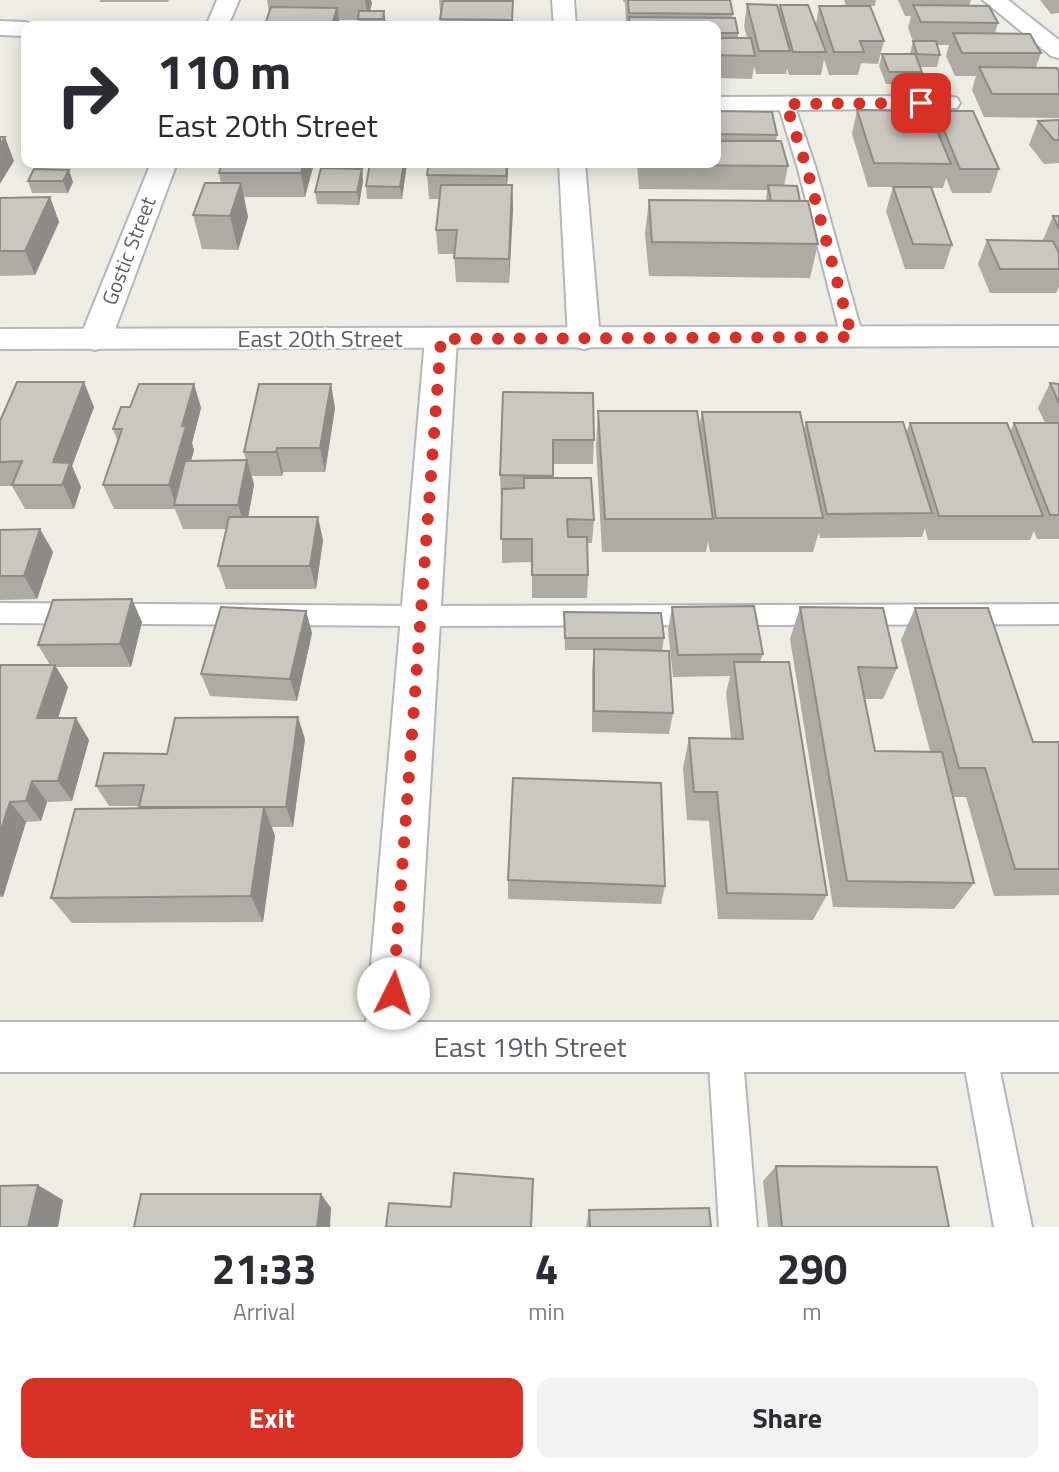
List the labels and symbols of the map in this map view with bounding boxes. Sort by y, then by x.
pin [891,73,951,133]
street label: Gostic Street [93,191,164,309]
street label: East 20th Street [237,320,403,356]
position arrow [356,956,430,1030]
street label: East 19th Street [433,1025,627,1068]

